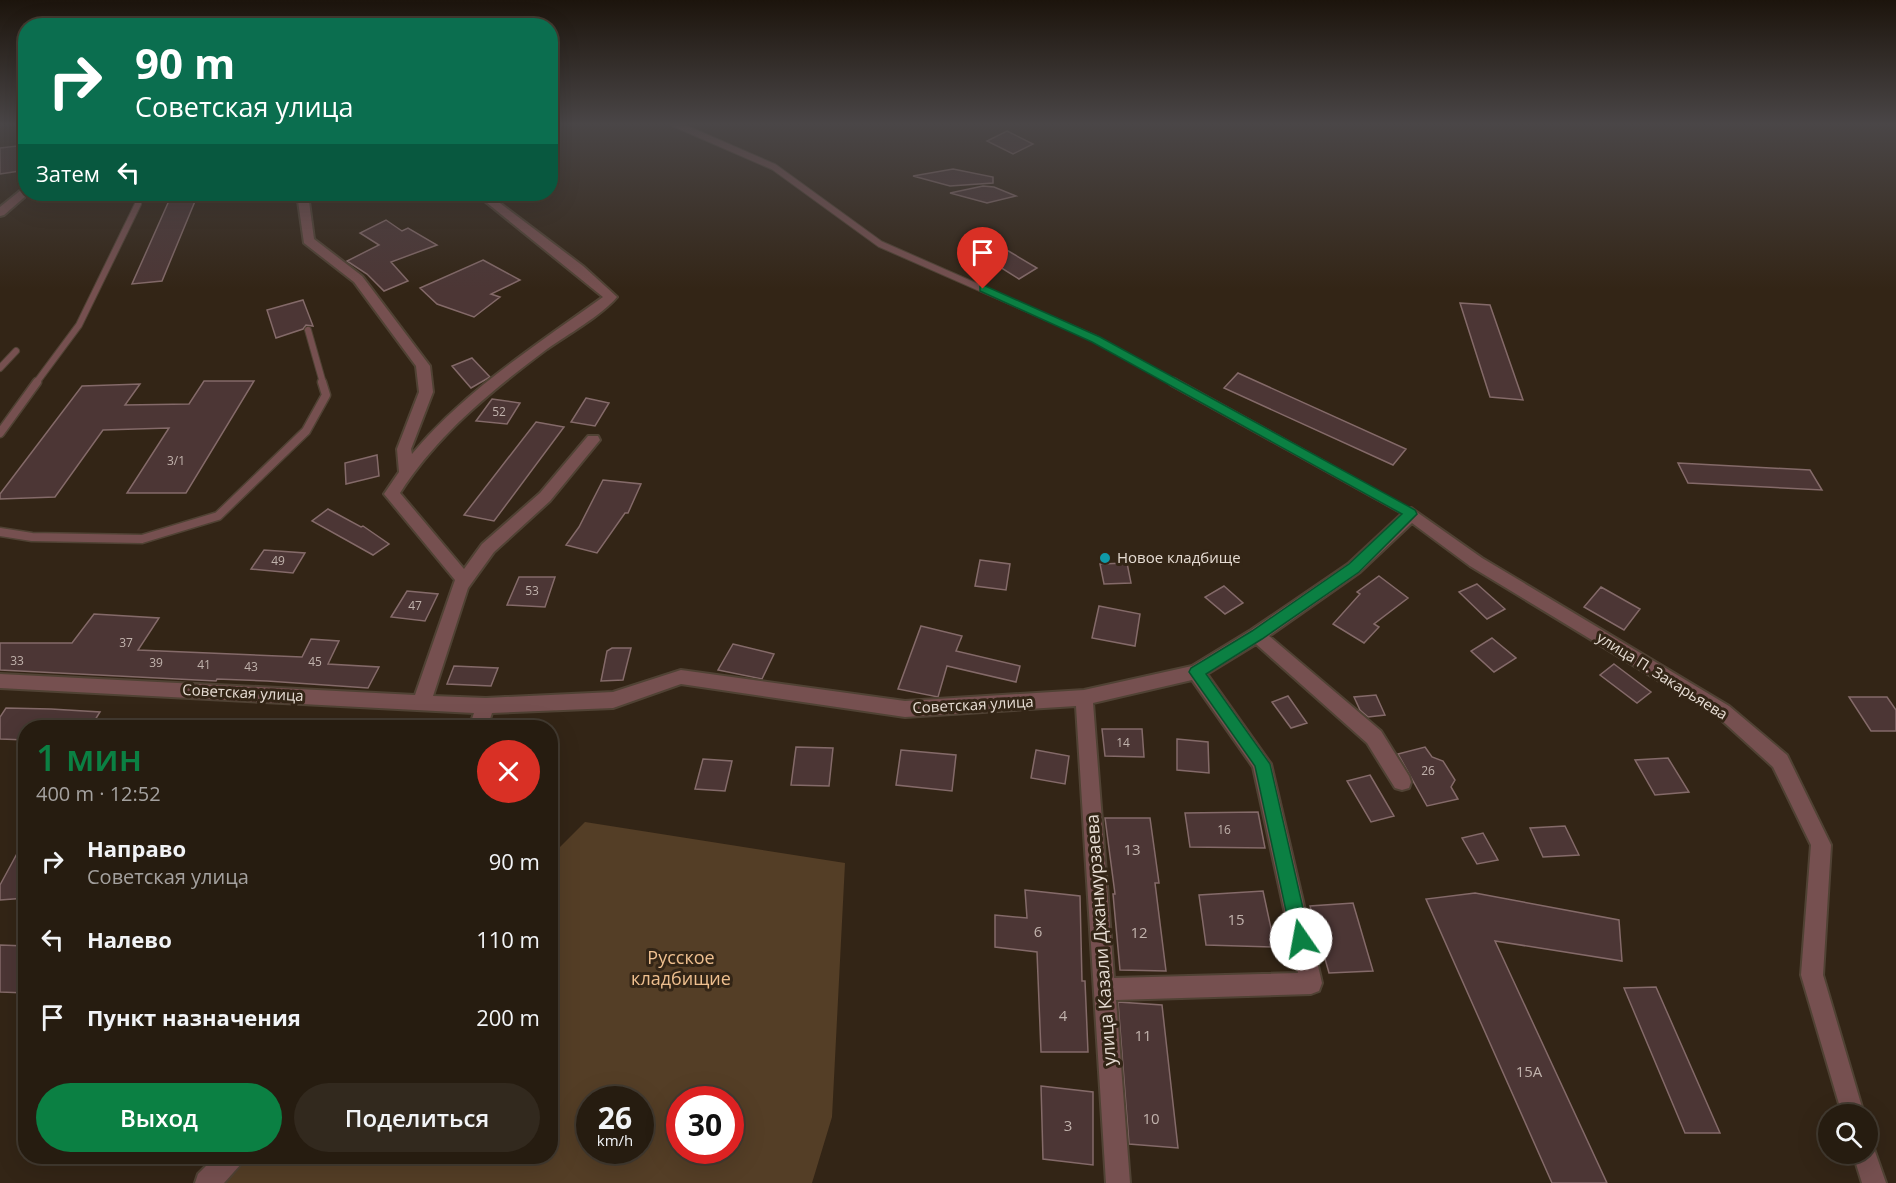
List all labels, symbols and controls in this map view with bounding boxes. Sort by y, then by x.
text: 90 m [135,34,235,91]
icon: right [36,42,114,120]
text: Советская улица [135,88,354,125]
icon: left [112,156,145,189]
text: Затем [36,158,100,188]
pin [957,227,1008,289]
icon: arrive [966,236,999,269]
house number: 52 [492,403,506,420]
house number: 3/1 [167,452,185,469]
place label: Новое кладбище [1117,547,1241,567]
marker: Новое кладбище [1098,551,1112,565]
house number: 49 [271,552,285,569]
house number: 53 [525,582,539,599]
house number: 47 [408,597,422,614]
street label: улица П. Закарьяева [1593,627,1732,724]
house number: 37 [119,634,133,651]
house number: 33 [10,652,24,669]
house number: 45 [308,653,322,670]
house number: 39 [149,654,163,671]
house number: 41 [197,656,211,673]
house number: 43 [244,658,258,675]
street label: Советская улица [182,679,304,705]
street label: Советская улица [912,691,1034,717]
text: 1 мин [36,733,142,782]
house number: 14 [1116,734,1130,751]
button: close [477,740,540,803]
house number: 26 [1421,762,1435,779]
text: 400 m · 12:52 [36,780,161,807]
street label: улица Казали Джанмурзаева [1079,813,1121,1067]
house number: 16 [1217,821,1231,838]
text: Направо [87,833,186,863]
house number: 13 [1123,839,1141,859]
icon: right [36,845,69,878]
text: 90 m [489,846,540,876]
text: Советская улица [87,863,249,890]
position arrow [1269,907,1333,971]
house number: 15 [1227,909,1245,929]
house number: 6 [1034,921,1042,941]
house number: 12 [1130,922,1148,942]
icon: left [36,923,69,956]
text: Налево [87,924,172,954]
text: 110 m [476,924,540,954]
park label: Русское кладбищие [631,945,731,990]
icon: arrive [36,1001,69,1034]
text: Пункт назначения [87,1002,301,1032]
text: 200 m [476,1002,540,1032]
house number: 4 [1059,1005,1068,1025]
house number: 11 [1134,1025,1152,1045]
house number: 15А [1516,1061,1543,1081]
button: Выход [36,1083,282,1152]
button: Поделиться [294,1083,540,1152]
speed limit sign: 30 [666,1086,744,1164]
text: 26 [598,1097,632,1138]
map controls [1818,1104,1878,1164]
button: search [1818,1104,1878,1164]
house number: 10 [1142,1108,1160,1128]
house number: 3 [1064,1115,1072,1135]
text: km/h [597,1130,633,1150]

